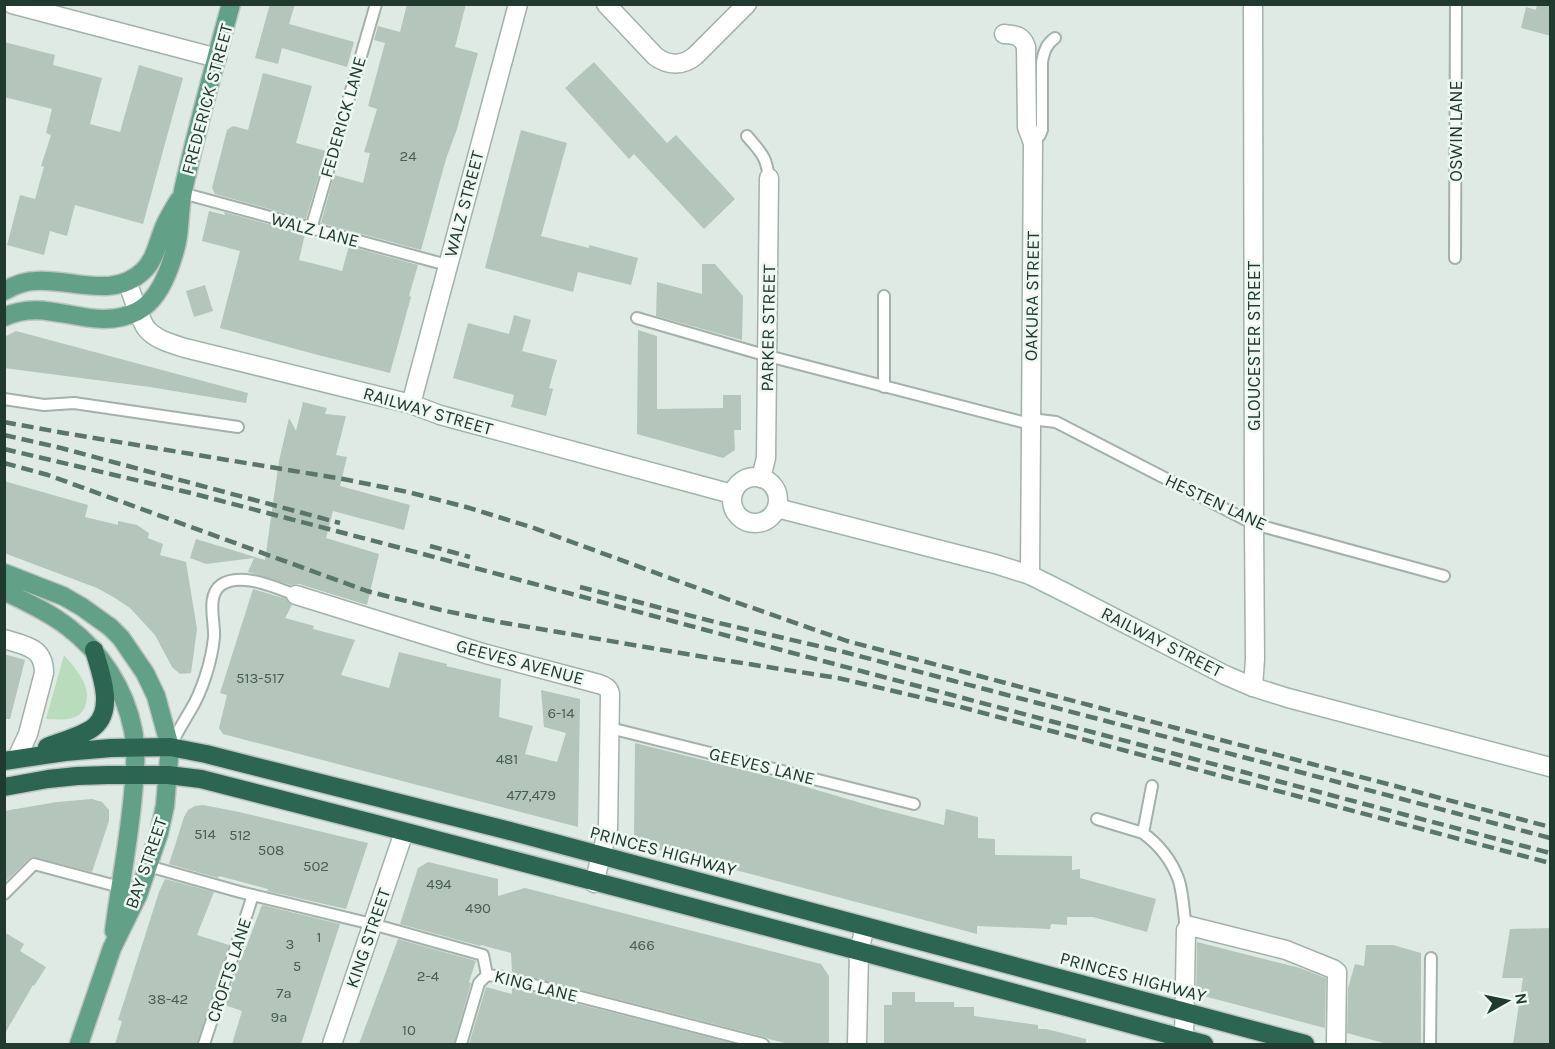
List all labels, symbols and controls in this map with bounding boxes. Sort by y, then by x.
street label: FREDERICK STREET [176,21,238,177]
street label: FEDERICK LANE [315,54,371,180]
street label: OSWIN LANE [1445,80,1467,182]
house number: 24 [399,147,417,165]
street label: WALZ STREET [439,148,489,260]
street label: WALZ LANE [268,208,362,252]
street label: OAKURA STREET [1020,231,1044,361]
street label: GLOUCESTER STREET [1243,261,1265,431]
street label: PARKER STREET [756,264,780,392]
street label: RAILWAY STREET [361,382,495,440]
street label: HESTEN LANE [1162,469,1270,535]
street label: RAILWAY STREET [1097,602,1227,682]
street label: GEEVES AVENUE [454,634,586,690]
house number: 513-517 [236,669,284,687]
house number: 6-14 [547,704,575,722]
street label: GEEVES LANE [707,742,817,790]
house number: 481 [496,750,518,768]
house number: 477,479 [506,786,556,804]
street label: BAY STREET [120,814,172,912]
street label: PRINCES HIGHWAY [587,821,739,881]
house number: 514 [194,825,217,843]
house number: 512 [229,826,251,844]
house number: 508 [258,841,284,859]
house number: 502 [303,857,329,875]
house number: 494 [426,875,452,893]
street label: KING STREET [341,885,395,991]
house number: 490 [465,899,491,917]
street label: CROFTS LANE [202,915,256,1025]
house number: 1 [317,928,321,946]
house number: 3 [286,935,294,953]
house number: 466 [629,936,655,954]
street label: PRINCES HIGHWAY [1057,947,1209,1007]
house number: 5 [293,957,301,975]
street label: KING LANE [492,965,580,1007]
house number: 2-4 [417,967,440,985]
north arrow [1477,971,1537,1031]
house number: 7a [276,984,292,1002]
house number: 38-42 [148,990,188,1008]
text: N [1511,992,1532,1006]
house number: 9a [271,1008,287,1026]
house number: 10 [402,1021,416,1039]

